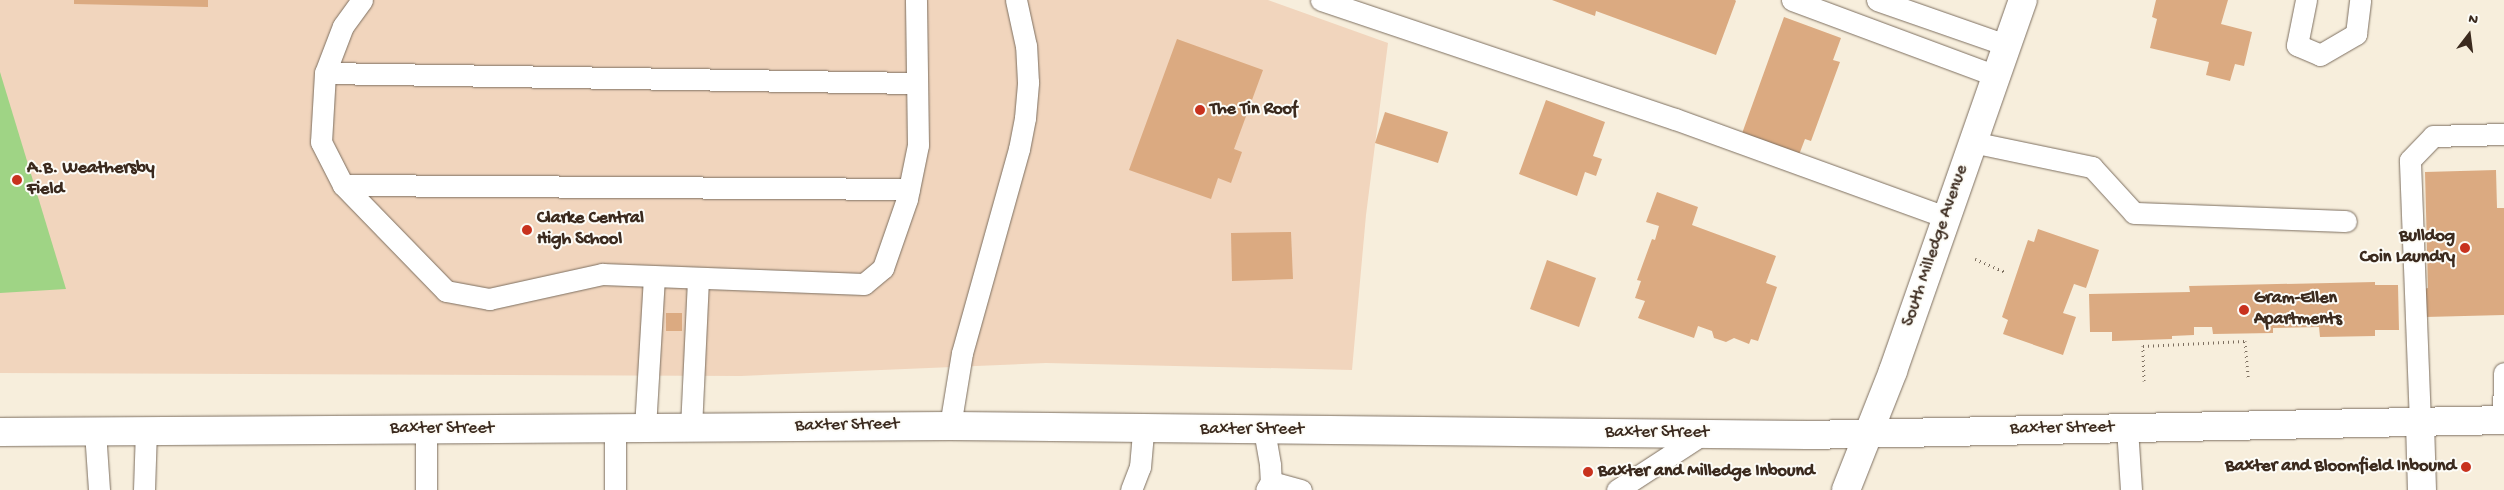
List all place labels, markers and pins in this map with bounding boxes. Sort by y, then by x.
place label: The Tin Roof [1210,99,1297,121]
marker: The Tin Roof [1194,104,1206,116]
place label: A.B. Weathersby Field [27,159,155,202]
marker: A.B. Weathersby Field [11,174,23,186]
place label: Clarke Central High School [537,209,644,252]
marker: Clarke Central High School [521,224,533,236]
place label: Bulldog Coin Laundry [2360,227,2455,270]
marker: Bulldog Coin Laundry [2459,242,2471,254]
place label: Gram-Ellen Apartments [2254,289,2342,332]
marker: Gram-Ellen Apartments [2238,304,2250,316]
place label: Baxter and Bloomfield Inbound [2225,456,2456,478]
place label: Baxter and Milledge Inbound [1598,461,1815,483]
marker: Baxter and Bloomfield Inbound [2460,461,2472,473]
marker: Baxter and Milledge Inbound [1582,466,1594,478]

